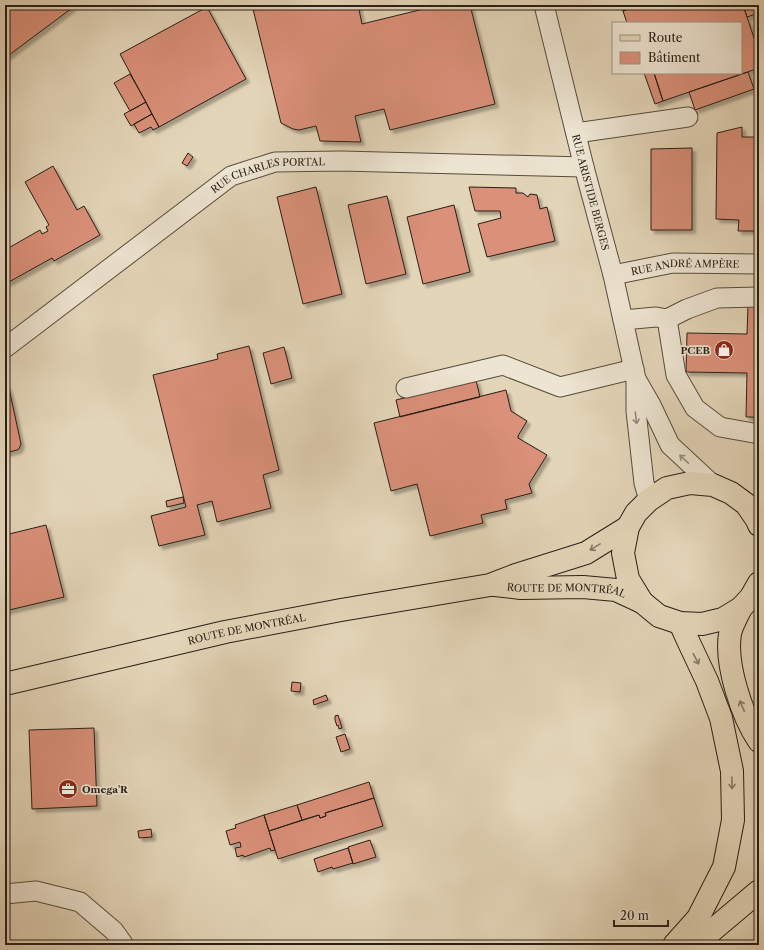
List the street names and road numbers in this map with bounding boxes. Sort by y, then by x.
street label: RUE ARISTIDE BERGES [569,133,612,252]
street label: RUE CHARLES PORTAL [208,155,326,196]
street label: RUE ANDRÉ AMPÈRE [630,257,740,278]
street label: ROUTE DE MONTRÉAL [506,580,629,601]
street label: ROUTE DE MONTRÉAL [187,611,307,648]

